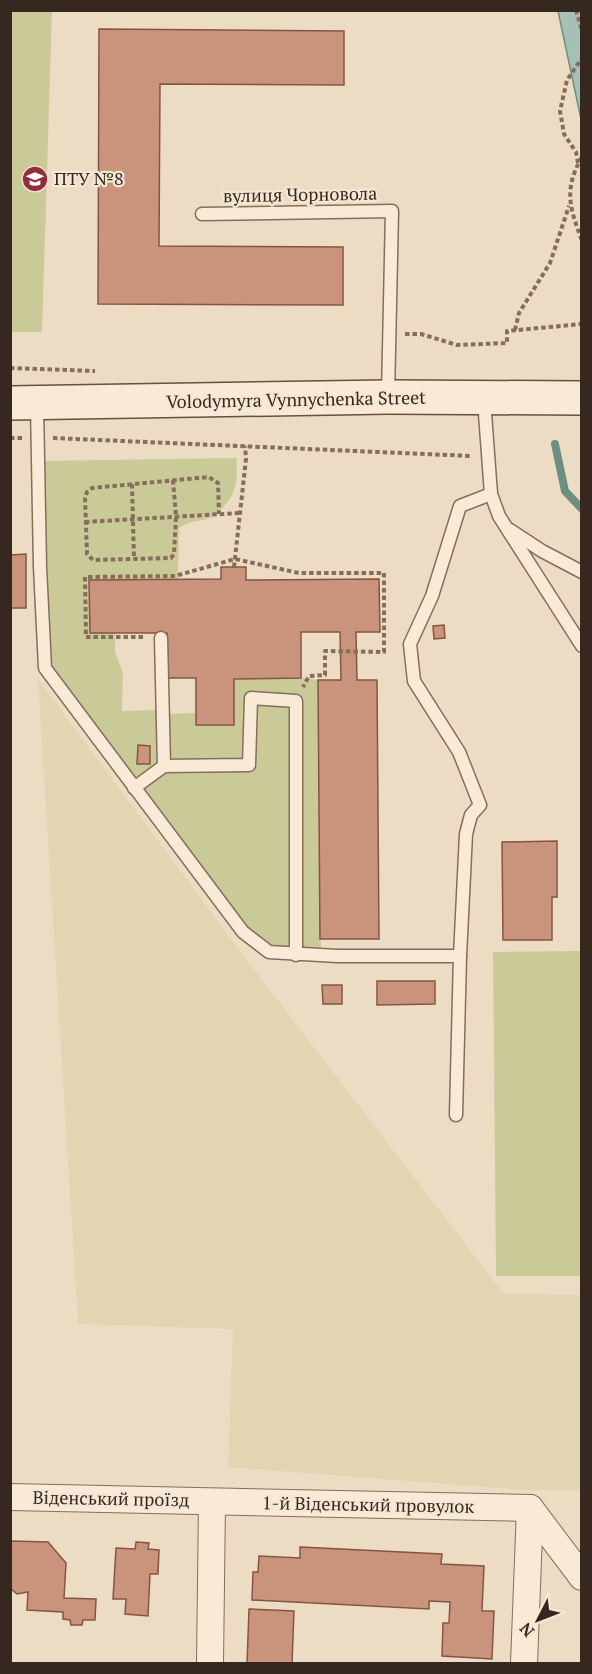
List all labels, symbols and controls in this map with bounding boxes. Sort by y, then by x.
school or university icon: ПТУ №8 [20,164,50,194]
place label: ПТУ №8 [54,166,124,190]
street label: вулиця Чорновола [223,181,377,207]
street label: Volodymyra Vynnychenka Street [166,385,426,413]
street label: Віденський проїзд [32,1485,190,1511]
street label: 1-й Віденський провулок [262,1490,474,1518]
north arrow [508,1590,568,1650]
text: N [515,1618,539,1642]

